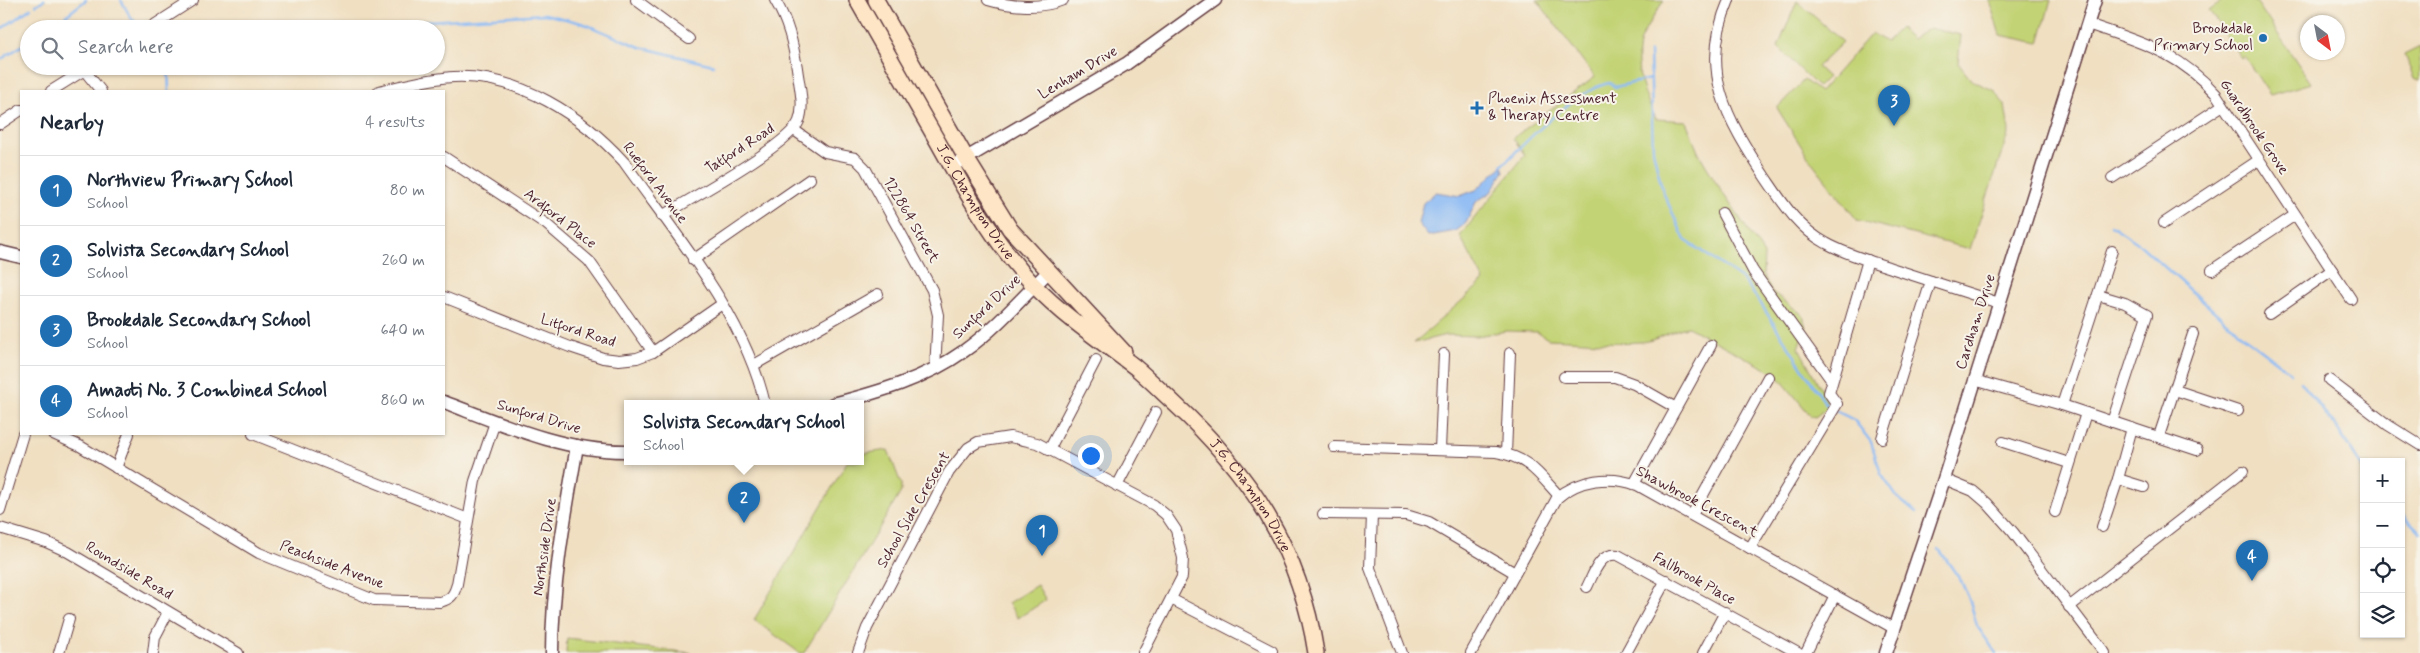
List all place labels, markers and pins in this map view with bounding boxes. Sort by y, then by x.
place label: Brookdale Primary School [2154,19,2253,56]
marker: Brookdale Primary School [2257,32,2269,44]
pin: 3 [1878,85,1910,126]
place label: Phoenix Assessment & Therapy Centre [1488,89,1617,126]
marker: Phoenix Assessment & Therapy Centre [1470,101,1484,115]
pin: 2 [728,482,760,523]
pin: 1 [1026,515,1058,556]
pin: 4 [2236,540,2268,581]

